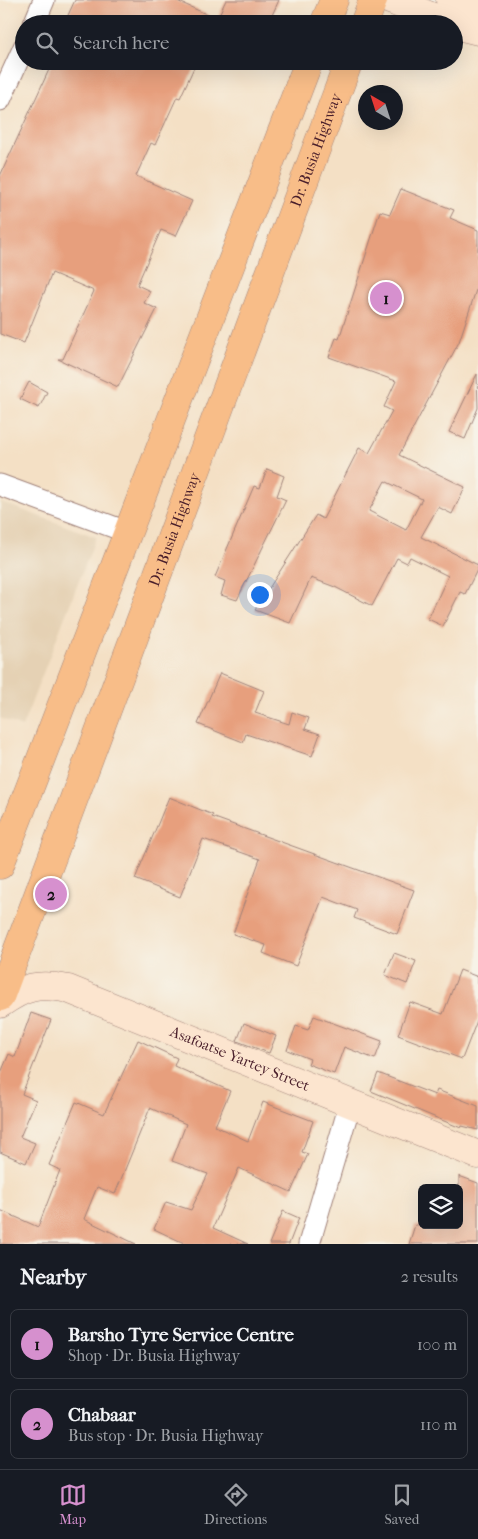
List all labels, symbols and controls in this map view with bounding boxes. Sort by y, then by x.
search box [15,15,463,70]
icon: search [33,29,61,57]
text: Search here [73,32,169,54]
north arrow [358,85,403,130]
street label: Dr. Busia Highway [286,90,346,209]
pin: 1 [370,279,402,317]
street label: Dr. Busia Highway [145,469,204,589]
your location [247,582,273,608]
pin: 2 [35,875,67,913]
street label: Asafoatse Yartey Street [167,1022,313,1095]
map controls [418,1184,463,1229]
button: layers [418,1184,463,1229]
text: Nearby [20,1265,86,1289]
text: 2 results [401,1267,458,1286]
text: Barsho Tyre Service Centre [68,1324,294,1346]
text: 1 [34,1335,40,1354]
text: 100 m [417,1335,457,1354]
text: Shop · Dr. Busia Highway [68,1346,240,1365]
text: Chabaar [68,1404,136,1426]
text: 2 [33,1415,41,1434]
text: 110 m [420,1415,457,1434]
text: Bus stop · Dr. Busia Highway [68,1426,263,1445]
tab: Map [59,1481,87,1528]
tab: Directions [204,1481,267,1528]
tab: Saved [385,1481,419,1528]

